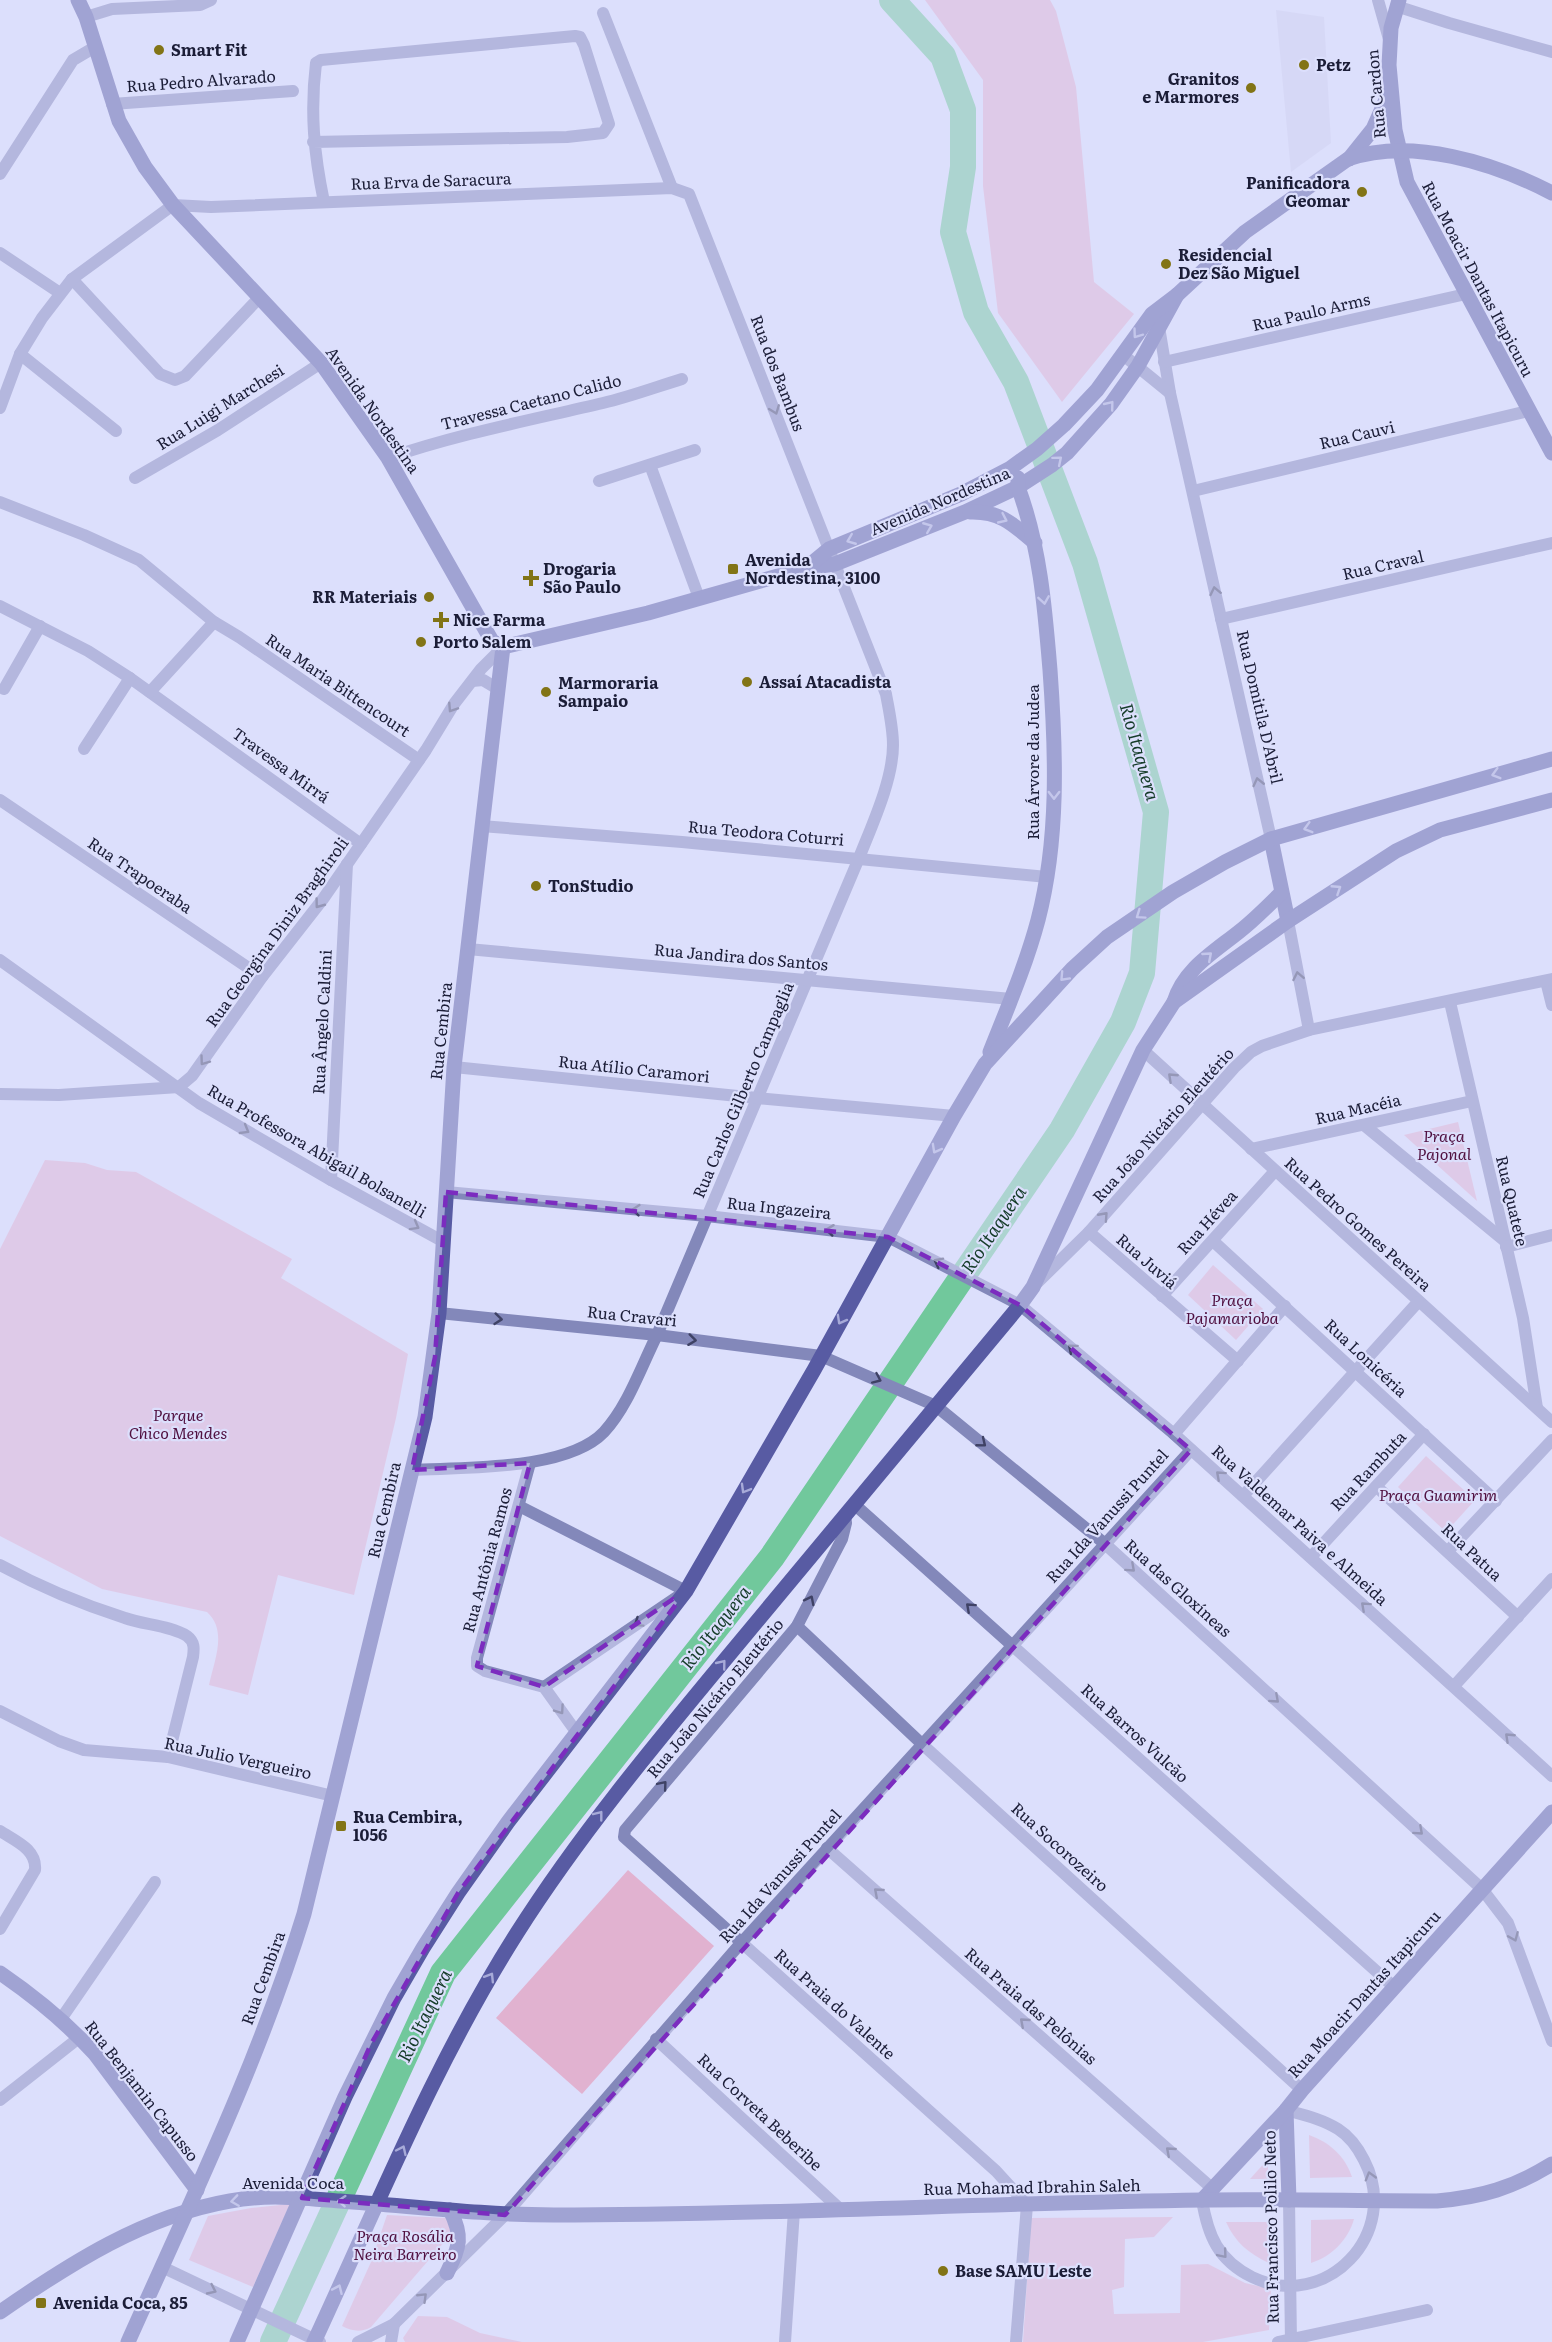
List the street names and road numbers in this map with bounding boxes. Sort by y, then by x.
street label: Rua Cardon [1359,48,1391,140]
street label: Rua Pedro Alvarado [125,63,277,97]
street label: Rua Erva de Saracura [350,165,512,195]
street label: Rua Moacir Dantas Itapicuru [1417,176,1541,381]
street label: Rua Paulo Arms [1249,286,1372,336]
street label: Rua dos Bambus [746,311,812,434]
street label: Avenida Nordestina [321,341,427,478]
street label: Rua Luigi Marchesi [151,357,288,455]
street label: Travessa Caetano Calido [438,367,624,435]
street label: Rua Cauvi [1317,414,1397,454]
street label: Avenida Nordestina [866,460,1014,540]
street label: Rua Craval [1340,543,1426,585]
street label: Rua Maria Bittencourt [261,627,416,742]
street label: Rua Domitila D'Abril [1232,628,1290,786]
street label: Rua Árvore da Judea [1020,684,1044,840]
street label: Travessa Mirrá [228,721,336,808]
street label: Rua Teodora Coturri [687,813,845,851]
street label: Rua Trapoeraba [83,830,198,918]
street label: Rua Georgina Diniz Braghiroli [199,831,353,1031]
street label: Rua Jandira dos Santos [653,936,829,976]
street label: Rua Ângelo Caldini [305,949,337,1095]
street label: Rua Carlos Gilberto Campaglia [686,977,799,1201]
street label: Rua Cembira [423,980,457,1081]
street label: Rua João Nicário Eleutério [1086,1041,1239,1207]
street label: Rua Atílio Caramori [557,1048,711,1088]
street label: Rua Professora Abigail Bolsanelli [203,1077,432,1223]
street label: Rua Macéia [1313,1086,1403,1130]
street label: Rua Pedro Gomes Pereira [1280,1151,1438,1296]
street label: Rua Quatete [1491,1153,1535,1249]
street label: Rua Hévea [1171,1183,1242,1259]
street label: Rua Ingazeira [726,1190,833,1224]
street label: Rua Juviá [1112,1227,1184,1294]
street label: Rua Cravari [586,1298,678,1332]
street label: Rua Lonicéria [1320,1312,1414,1402]
street label: Rua Rambuta [1324,1425,1411,1516]
street label: Rua Valdemar Paiva e Almeida [1207,1438,1394,1610]
street label: Rua Ida Vanussi Puntel [1039,1443,1173,1588]
street label: Rua Cembira [360,1459,406,1560]
street label: Rua Antônia Ramos [455,1484,517,1635]
street label: Rua Patua [1437,1517,1509,1586]
street label: Rua das Gloxíneas [1120,1533,1237,1642]
street label: Rua João Nicário Eleutério [640,1612,788,1782]
street label: Rua Barros Vulcão [1076,1677,1195,1787]
street label: Rua Julio Vergueiro [162,1730,314,1784]
street label: Rua Socorozeiro [1007,1796,1115,1897]
street label: Rua Ida Vanussi Puntel [712,1803,846,1948]
street label: Rua Moacir Dantas Itapicuru [1281,1904,1445,2083]
street label: Rua Cembira [234,1927,290,2028]
street label: Rua Praia das Pelônias [960,1941,1103,2069]
street label: Rua Praia do Valente [770,1942,901,2064]
street label: Rua Benjamin Capusso [80,2015,205,2166]
street label: Rua Corveta Beberibe [693,2047,828,2176]
street label: Rua Francisco Polilo Neto [1256,2130,1284,2324]
street label: Avenida Coca [242,2170,344,2194]
street label: Rua Mohamad Ibrahin Saleh [923,2172,1141,2200]

